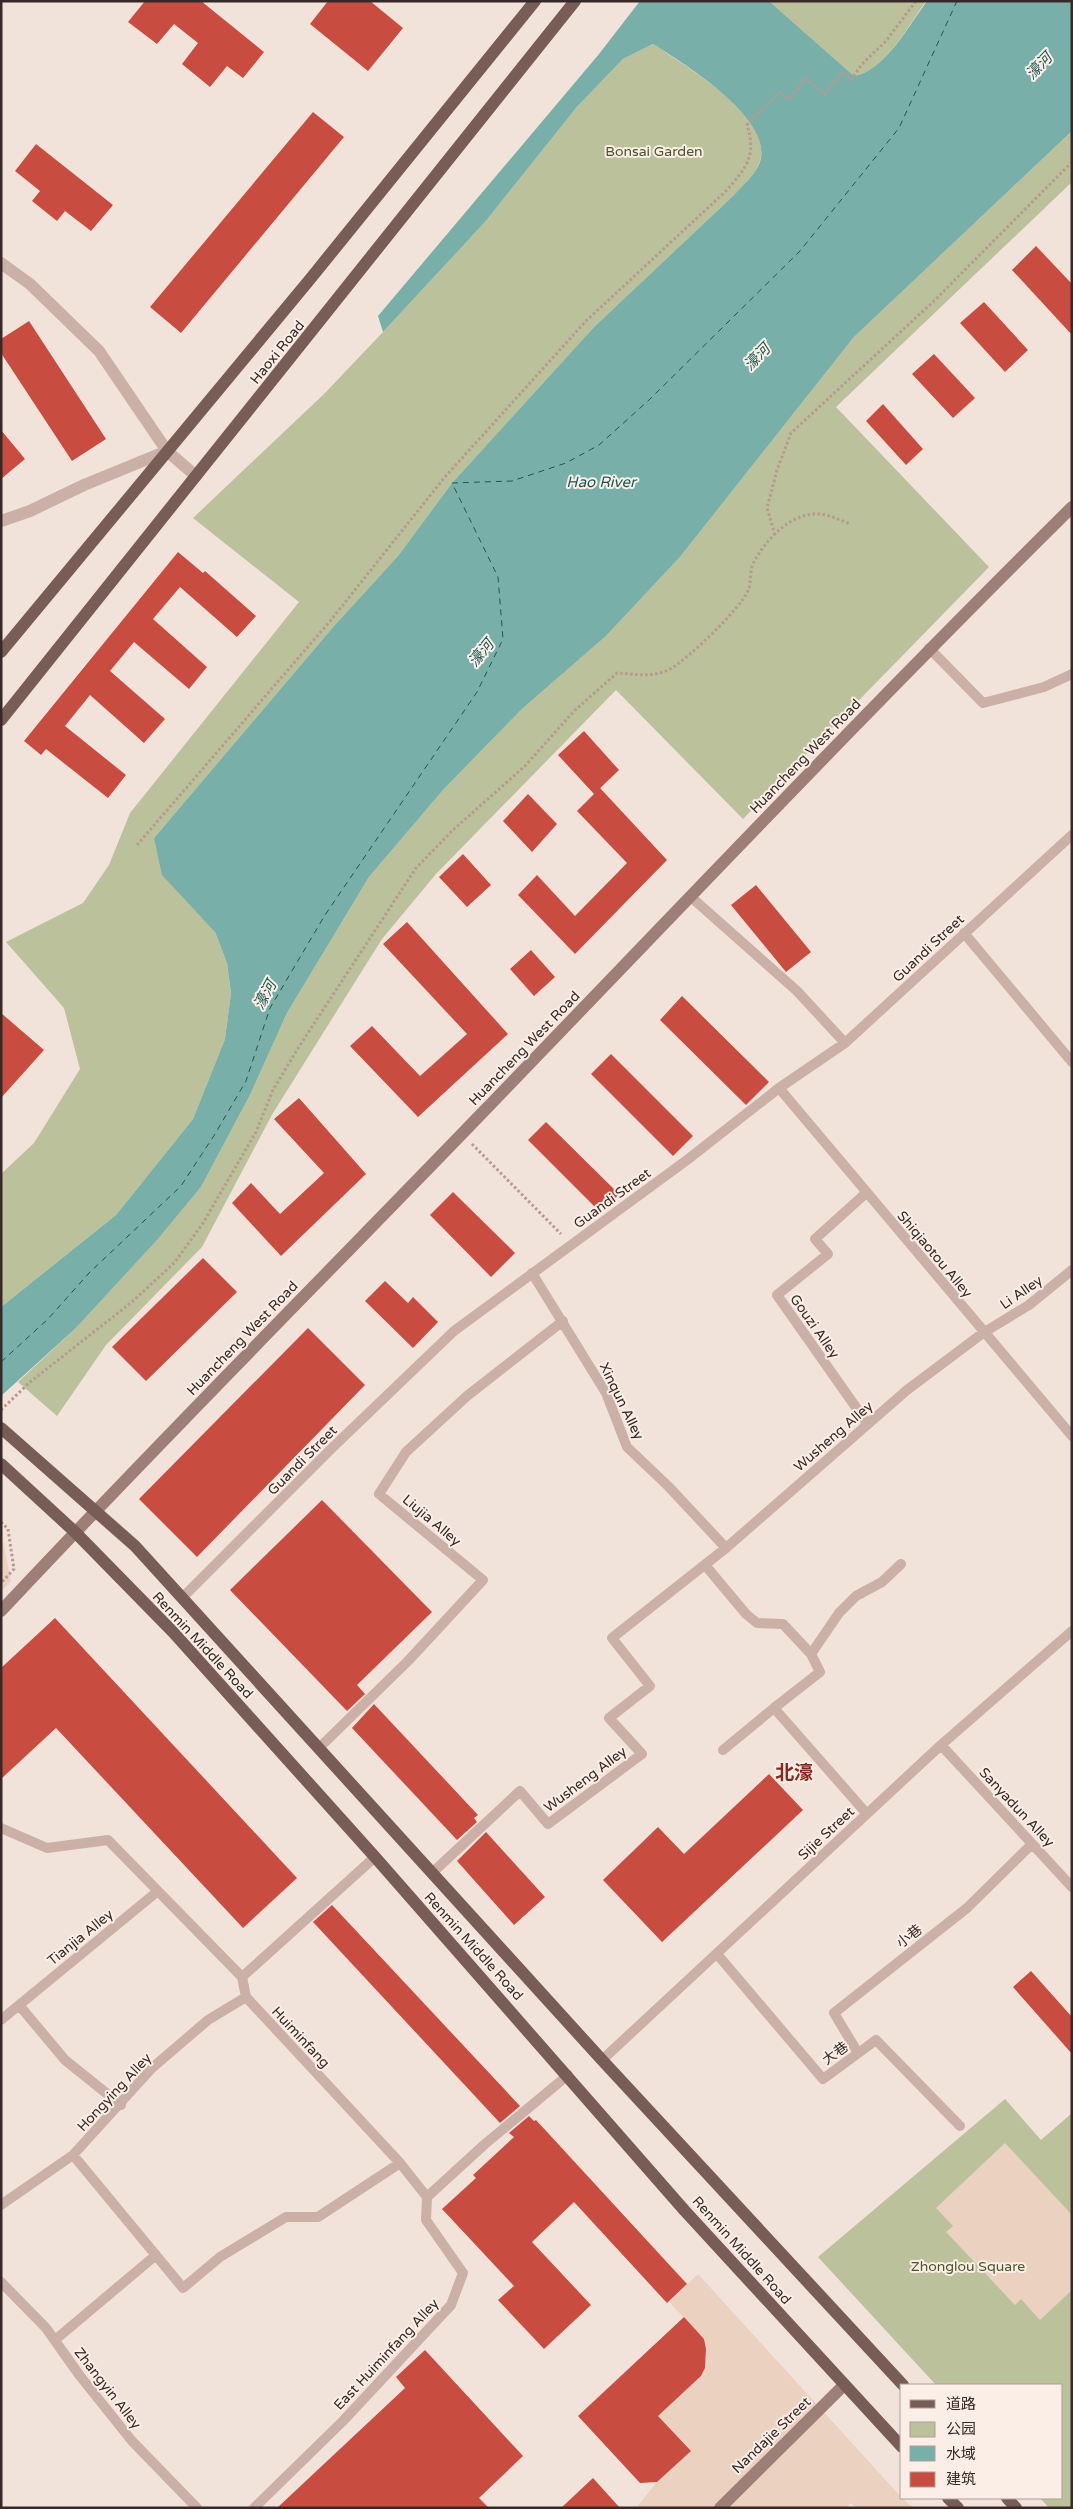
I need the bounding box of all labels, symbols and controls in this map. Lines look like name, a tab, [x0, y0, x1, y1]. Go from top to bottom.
water label: 濠河	[1022, 47, 1058, 83]
park label: Bonsai Garden	[605, 143, 703, 160]
street label: Haoxi Road	[247, 317, 308, 387]
water label: 濠河	[740, 338, 776, 374]
water label: Hao River	[566, 473, 638, 491]
water label: 濠河	[465, 633, 499, 670]
street label: Huancheng West Road	[746, 696, 864, 817]
street label: Guandi Street	[889, 911, 968, 986]
water label: 濠河	[250, 975, 281, 1012]
street label: Huancheng West Road	[465, 988, 583, 1109]
street label: Guandi Street	[570, 1164, 655, 1232]
street label: Shiqiaotou Alley	[893, 1208, 976, 1301]
street label: Li Alley	[997, 1271, 1046, 1313]
street label: Huancheng West Road	[183, 1278, 301, 1399]
street label: Gouzi Alley	[786, 1291, 843, 1362]
street label: Xinqun Alley	[596, 1360, 648, 1443]
street label: Wusheng Alley	[790, 1397, 877, 1475]
street label: Guandi Street	[264, 1422, 341, 1499]
street label: Liujia Alley	[399, 1491, 465, 1550]
street label: Renmin Middle Road	[149, 1588, 256, 1702]
street label: Wusheng Alley	[541, 1743, 630, 1816]
district label: 北濠	[775, 1762, 813, 1784]
street label: Sanyadun Alley	[975, 1764, 1058, 1851]
street label: Sijie Street	[795, 1803, 858, 1864]
street label: Renmin Middle Road	[421, 1889, 527, 2004]
street label: Tianjia Alley	[44, 1905, 117, 1969]
street label: 小巷	[893, 1921, 926, 1952]
street label: Huiminfang	[268, 2003, 333, 2071]
street label: 大巷	[819, 2038, 852, 2069]
street label: Hongying Alley	[74, 2049, 155, 2135]
street label: Renmin Middle Road	[689, 2193, 795, 2308]
park label: Zhonglou Square	[911, 2258, 1025, 2275]
street label: East Huiminfang Alley	[330, 2295, 443, 2414]
street label: Zhangyin Alley	[71, 2344, 145, 2433]
legend	[900, 2384, 1063, 2499]
street label: Nandajie Street	[728, 2393, 815, 2477]
text: 道路	[946, 2395, 976, 2413]
text: 公园	[946, 2420, 976, 2438]
text: 水域	[946, 2445, 976, 2463]
text: 建筑	[946, 2470, 976, 2488]

